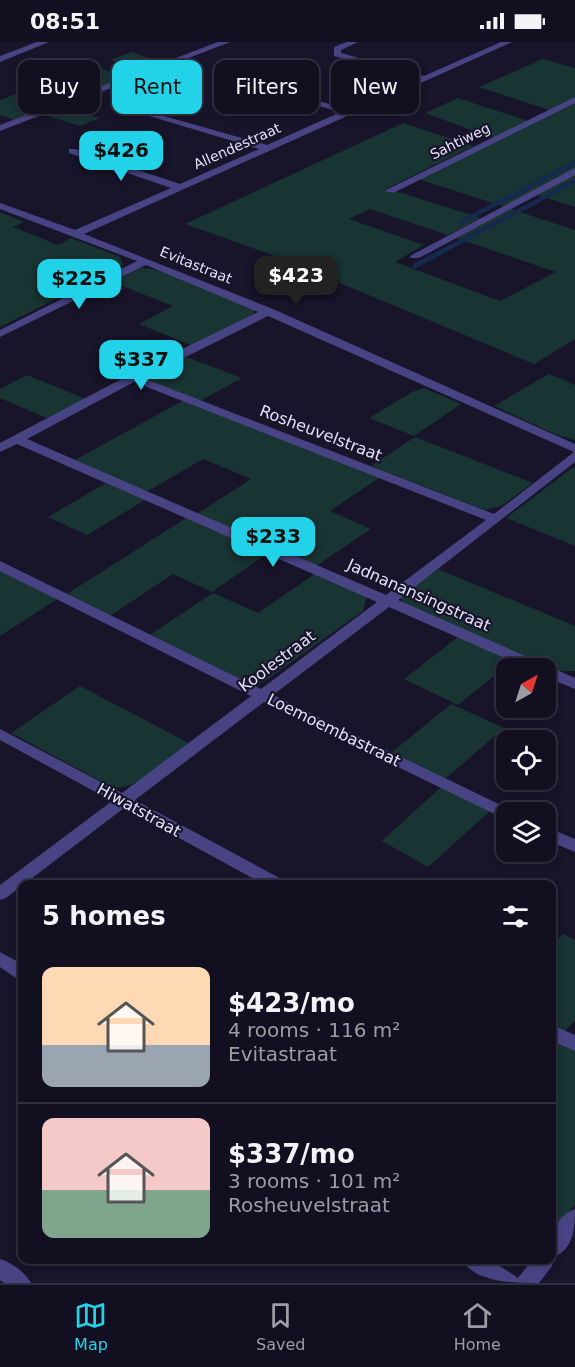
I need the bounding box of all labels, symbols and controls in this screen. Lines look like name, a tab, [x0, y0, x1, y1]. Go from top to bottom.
text: 08:51	[30, 9, 100, 34]
chip: Buy	[18, 60, 100, 114]
chip: Rent	[112, 60, 202, 114]
chip: Filters	[214, 60, 319, 114]
chip: New	[331, 60, 419, 114]
street label: Allendestraat	[191, 119, 283, 172]
street label: Sahtiweg	[427, 120, 493, 162]
pin: $426	[85, 131, 157, 182]
text: $426	[93, 138, 149, 162]
street label: Evitastraat	[158, 243, 235, 287]
pin: $423	[260, 256, 332, 307]
pin: $225	[43, 259, 115, 310]
text: $423	[268, 263, 324, 287]
text: $225	[51, 266, 107, 290]
pin: $337	[105, 340, 177, 391]
text: $337	[113, 347, 169, 371]
street label: Rosheuvelstraat	[257, 401, 385, 465]
pin: $233	[237, 517, 309, 568]
text: $233	[245, 524, 301, 548]
street label: Jadnanansingstraat	[343, 554, 494, 635]
street label: Koolestraat	[235, 626, 319, 696]
north arrow	[496, 658, 556, 718]
map controls	[496, 658, 556, 862]
street label: Loemoembastraat	[264, 689, 404, 771]
button: locate	[496, 730, 556, 790]
street label: Hiwatstraat	[94, 779, 184, 841]
button: layers	[496, 802, 556, 862]
icon: filters	[499, 900, 532, 933]
text: 5 homes	[42, 901, 166, 931]
text: $423/mo	[228, 988, 355, 1018]
icon: home	[90, 991, 162, 1063]
text: 4 rooms · 116 m²	[228, 1018, 400, 1042]
text: Evitastraat	[228, 1042, 337, 1066]
text: $337/mo	[228, 1139, 355, 1169]
icon: home	[90, 1142, 162, 1214]
text: 3 rooms · 101 m²	[228, 1169, 400, 1193]
text: Rosheuvelstraat	[228, 1193, 390, 1217]
tab: Map	[74, 1299, 108, 1354]
tab: Saved	[256, 1299, 305, 1354]
tab: Home	[454, 1299, 501, 1354]

